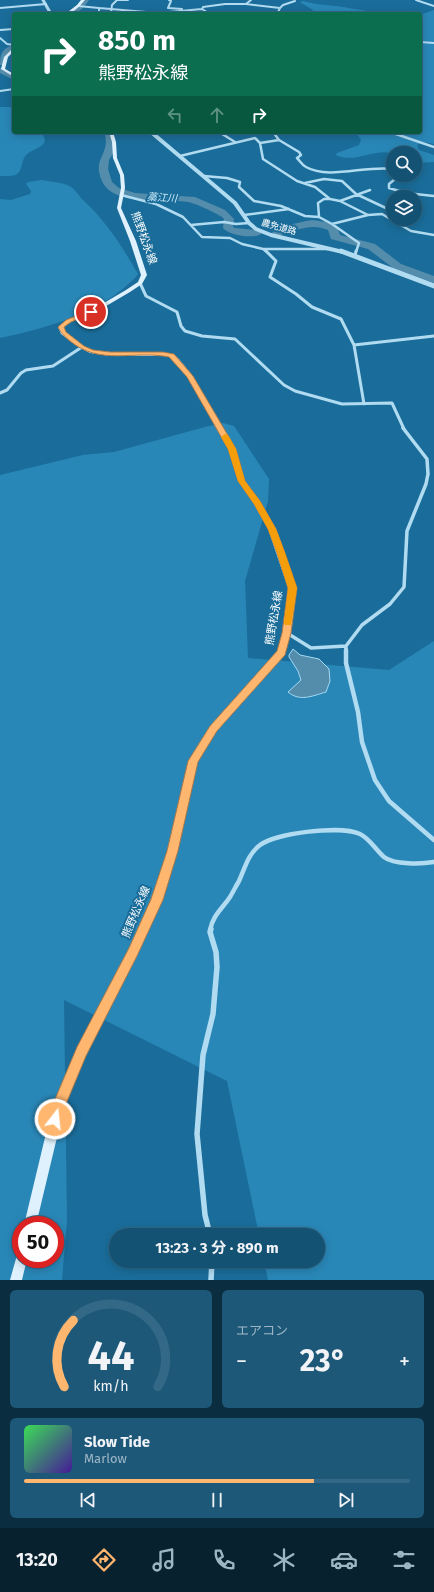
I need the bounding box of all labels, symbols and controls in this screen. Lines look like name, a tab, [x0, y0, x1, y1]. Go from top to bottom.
text: 850 m	[98, 24, 176, 57]
icon: right	[32, 28, 84, 80]
text: 熊野松永線	[98, 62, 188, 84]
icon: left	[164, 104, 186, 126]
icon: ahead	[206, 104, 228, 126]
icon: right	[248, 104, 270, 126]
map controls	[386, 146, 422, 226]
button: search	[386, 146, 422, 182]
button: layers	[386, 190, 422, 226]
water label: 藁江川	[147, 191, 178, 205]
street label: 熊野松永線	[128, 210, 160, 266]
street label: 農免道路	[260, 217, 298, 237]
pin	[74, 295, 108, 329]
icon: arrive	[80, 301, 102, 323]
street label: 熊野松永線	[263, 590, 285, 646]
street label: 熊野松永線	[119, 884, 153, 940]
position arrow	[34, 1098, 76, 1140]
speed limit sign: 50	[12, 1216, 64, 1268]
text: 13:23 · 3 分 · 890 m	[155, 1239, 279, 1257]
text: エアコン	[236, 1323, 288, 1338]
text: 44	[87, 1331, 135, 1381]
text: 23°	[300, 1343, 346, 1379]
text: −	[236, 1348, 247, 1375]
text: +	[399, 1348, 410, 1375]
text: km/h	[93, 1378, 129, 1395]
text: Slow Tide	[84, 1433, 150, 1451]
text: Marlow	[84, 1451, 127, 1466]
icon: previous	[77, 1489, 99, 1511]
icon: pause	[206, 1489, 228, 1511]
icon: next	[335, 1489, 357, 1511]
icon: directions	[90, 1546, 118, 1574]
icon: music	[150, 1546, 178, 1574]
icon: phone	[210, 1546, 238, 1574]
icon: climate	[270, 1546, 298, 1574]
icon: car	[330, 1546, 358, 1574]
icon: filters	[390, 1546, 418, 1574]
text: 13:20	[16, 1549, 58, 1571]

